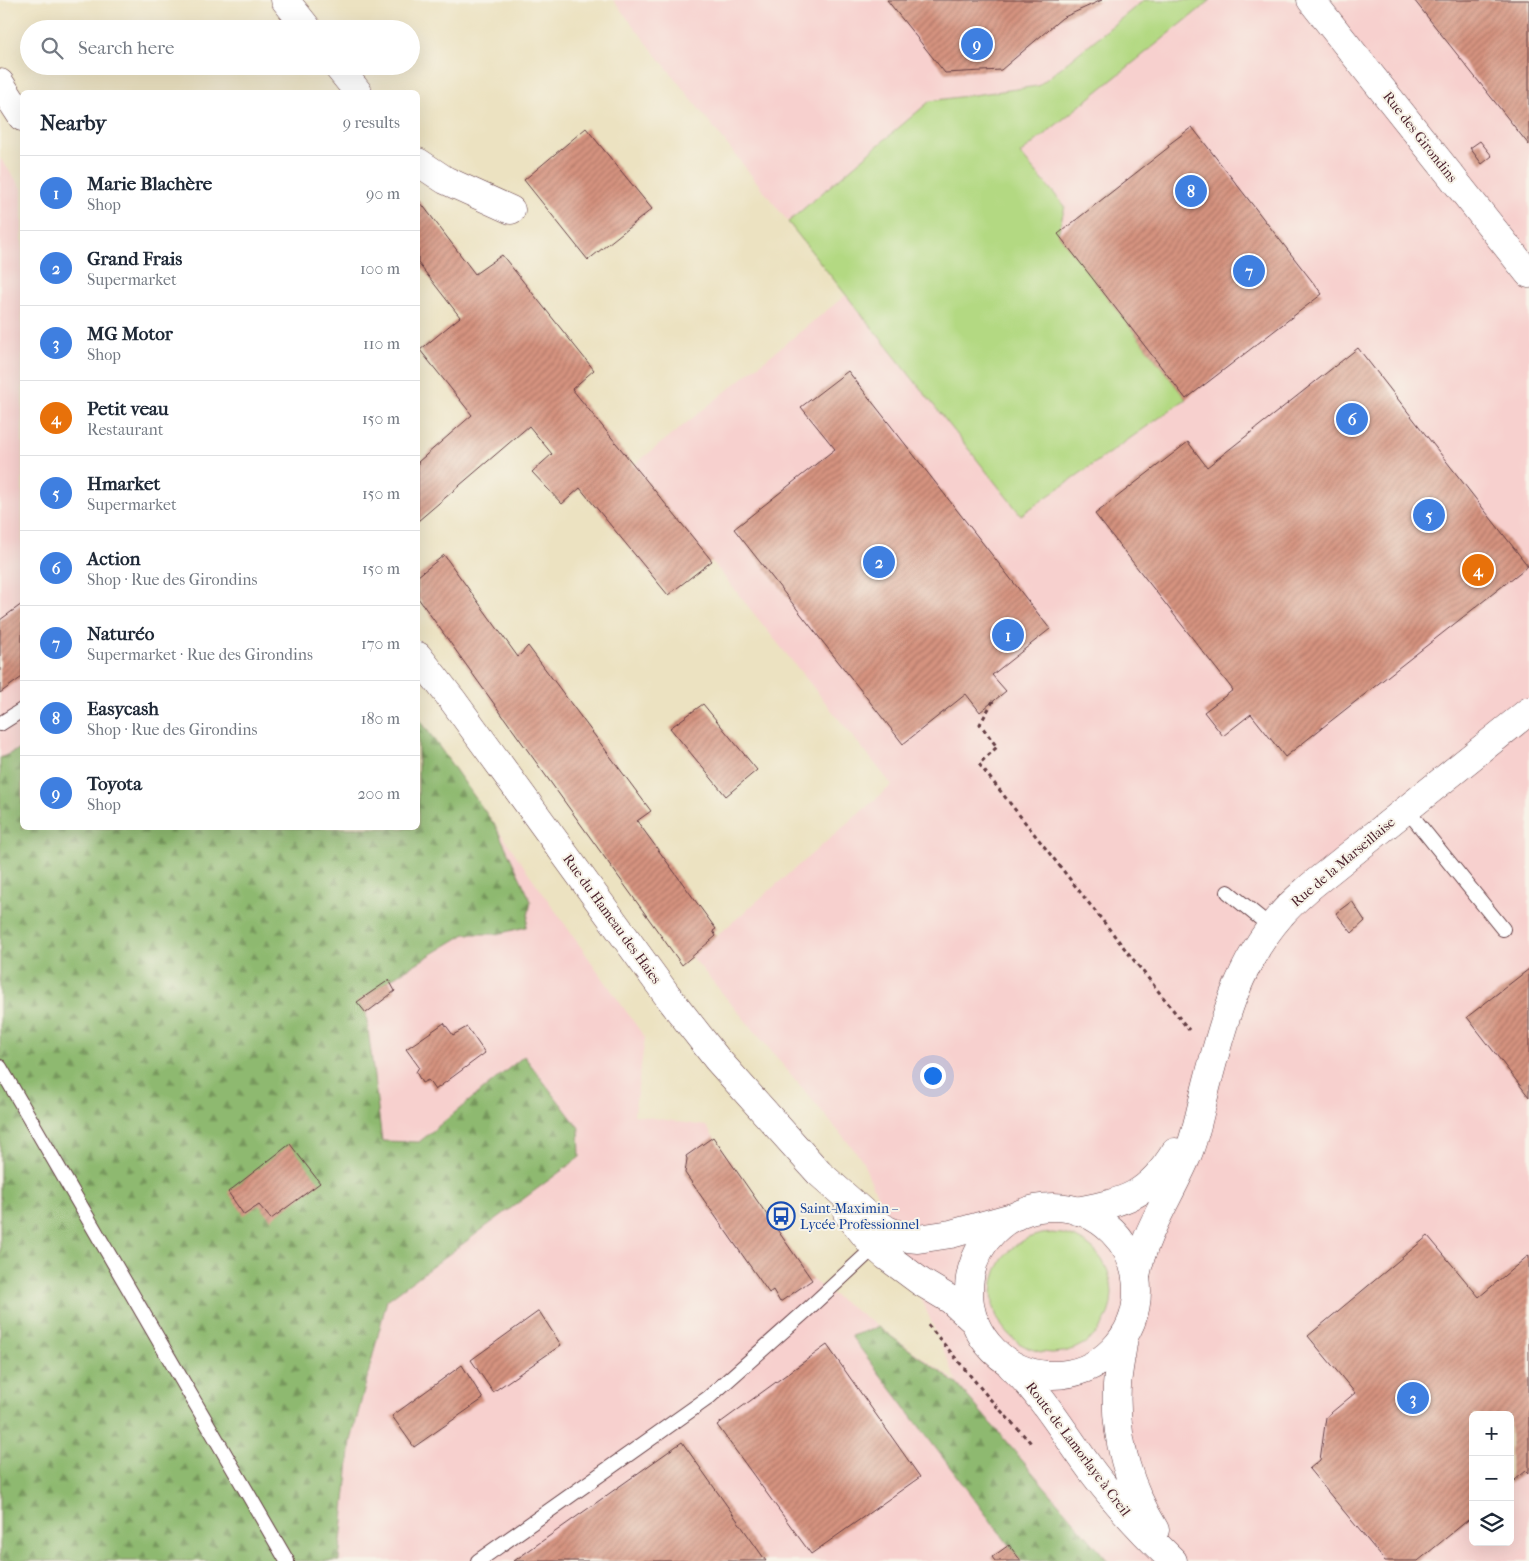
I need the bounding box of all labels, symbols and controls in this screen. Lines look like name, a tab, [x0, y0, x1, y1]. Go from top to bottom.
search box	[20, 20, 420, 75]
pin: 9	[961, 25, 993, 63]
icon: search	[38, 34, 66, 62]
text: Search here	[78, 37, 174, 59]
street label: Rue des Girondins	[1379, 88, 1461, 186]
text: Nearby	[40, 111, 106, 135]
text: 9 results	[343, 113, 400, 132]
pin: 8	[1175, 172, 1207, 210]
text: Marie Blachère	[87, 173, 212, 195]
text: 1	[53, 184, 59, 203]
text: 90 m	[366, 184, 400, 203]
text: Shop	[87, 195, 121, 214]
text: Grand Frais	[87, 248, 182, 270]
pin: 7	[1233, 252, 1265, 290]
text: 2	[52, 259, 60, 278]
text: 100 m	[360, 259, 400, 278]
text: Supermarket	[87, 270, 177, 289]
text: MG Motor	[87, 323, 173, 345]
text: 3	[53, 334, 59, 353]
text: 110 m	[363, 334, 400, 353]
text: Shop	[87, 345, 121, 364]
text: Petit veau	[87, 398, 169, 420]
pin: 6	[1336, 400, 1368, 438]
text: 4	[51, 409, 61, 428]
text: 150 m	[362, 409, 400, 428]
text: Restaurant	[87, 420, 163, 439]
text: Hmarket	[87, 473, 160, 495]
text: 5	[53, 484, 59, 503]
text: 150 m	[362, 484, 400, 503]
text: Supermarket	[87, 495, 177, 514]
pin: 5	[1413, 496, 1445, 534]
pin: 2	[863, 543, 895, 581]
text: Action	[87, 548, 140, 570]
pin: 4	[1462, 551, 1494, 589]
text: 6	[52, 559, 60, 578]
text: 150 m	[362, 559, 400, 578]
text: Shop · Rue des Girondins	[87, 570, 257, 589]
pin: 1	[992, 616, 1024, 654]
text: Naturéo	[87, 623, 154, 645]
text: 7	[52, 634, 60, 653]
text: 170 m	[361, 634, 400, 653]
text: Supermarket · Rue des Girondins	[87, 645, 313, 664]
text: Easycash	[87, 698, 159, 720]
text: 8	[52, 709, 60, 728]
text: 180 m	[361, 709, 400, 728]
text: Shop · Rue des Girondins	[87, 720, 257, 739]
text: Toyota	[87, 773, 142, 795]
text: 9	[52, 784, 60, 803]
text: 200 m	[357, 784, 400, 803]
text: Shop	[87, 795, 121, 814]
street label: Rue de la Marseillaise	[1288, 813, 1399, 910]
street label: Rue du Hameau des Haies	[559, 851, 665, 987]
your location	[920, 1063, 946, 1089]
place label: Saint-Maximin – Lycée Professionnel	[800, 1200, 919, 1233]
bus stop icon: Saint-Maximin – Lycée Professionnel	[766, 1201, 796, 1231]
street label: Route de Lamorlaye à Creil	[1022, 1379, 1134, 1520]
pin: 3	[1397, 1379, 1429, 1417]
map controls	[1469, 1411, 1514, 1546]
button: +	[1469, 1411, 1514, 1456]
button: −	[1469, 1456, 1514, 1501]
button: layers	[1469, 1501, 1514, 1546]

